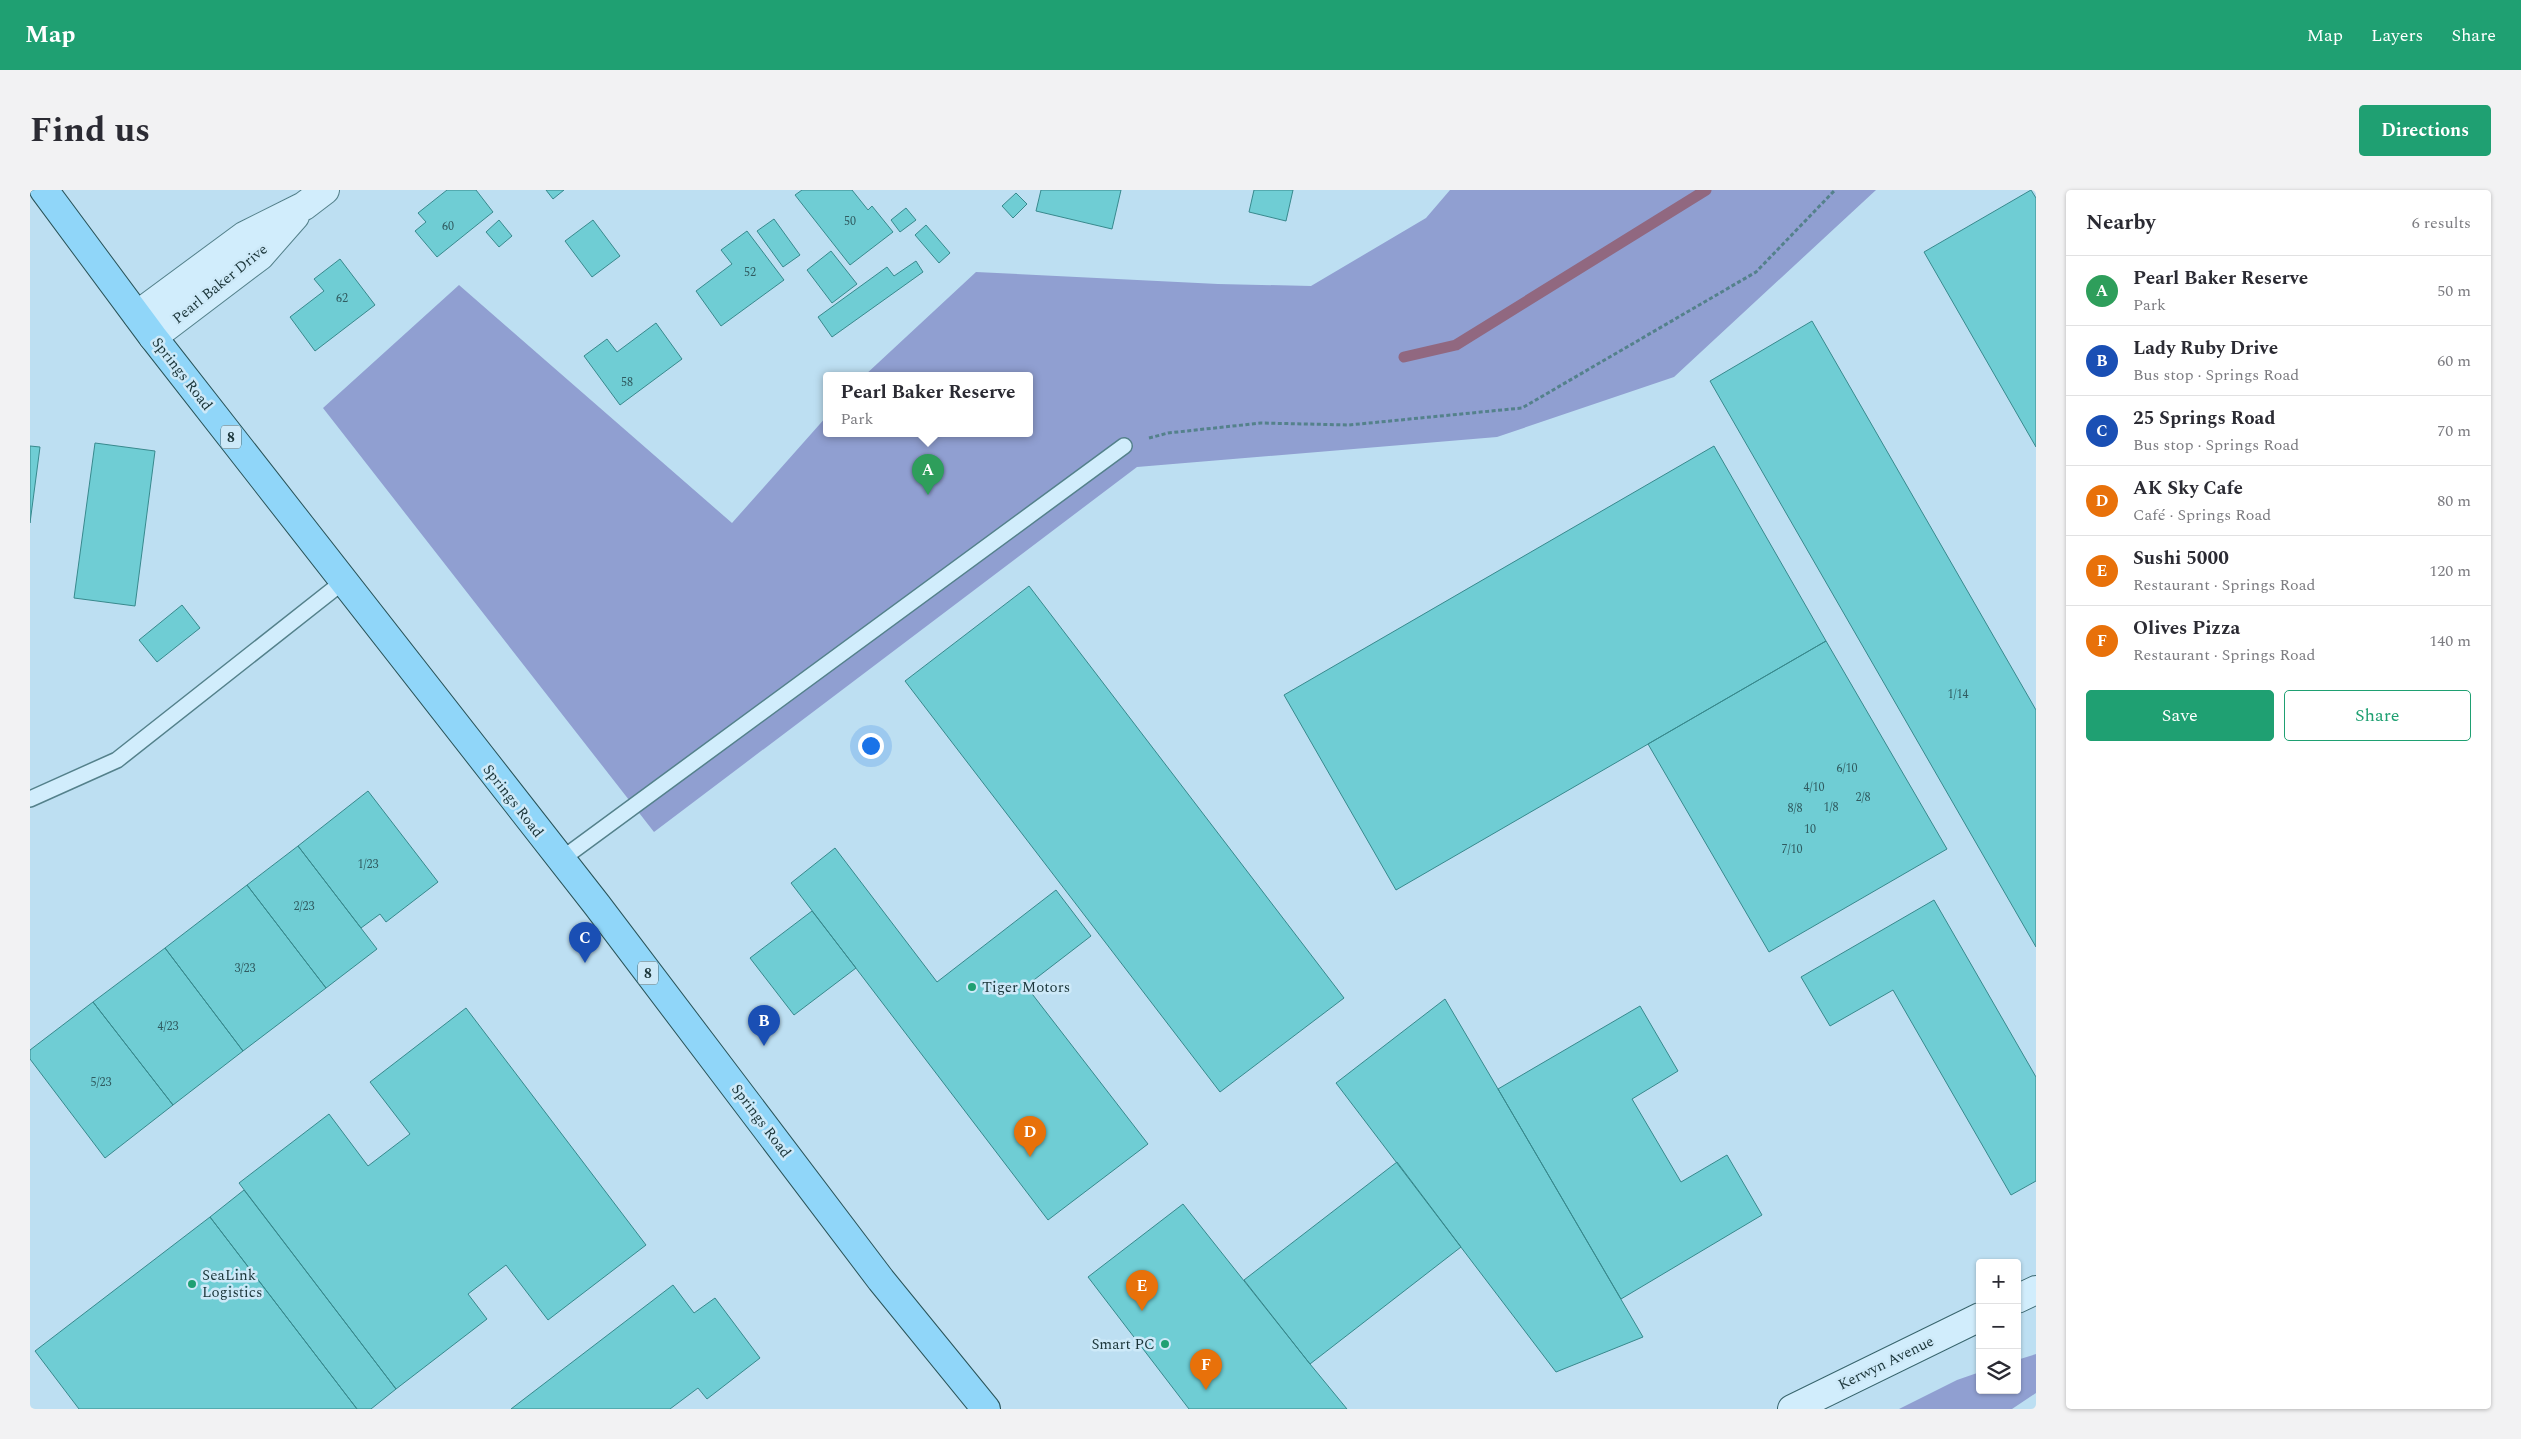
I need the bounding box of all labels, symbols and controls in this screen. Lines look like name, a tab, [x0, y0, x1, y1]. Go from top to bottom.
text: Map	[25, 17, 75, 53]
text: Map	[2307, 22, 2343, 49]
text: Layers	[2371, 22, 2423, 49]
text: Share	[2451, 22, 2496, 49]
text: Find us	[30, 104, 150, 157]
button: Directions	[2359, 105, 2491, 156]
text: Nearby	[2086, 207, 2156, 239]
text: 6 results	[2412, 211, 2471, 235]
house number: 50	[844, 212, 856, 231]
house number: 60	[442, 217, 454, 236]
street label: Pearl Baker Drive	[167, 238, 273, 330]
house number: 52	[744, 263, 756, 282]
text: Pearl Baker Reserve	[2133, 264, 2308, 293]
text: A	[2096, 279, 2108, 303]
text: 50 m	[2437, 279, 2471, 303]
house number: 62	[336, 289, 348, 308]
text: Park	[2133, 293, 2166, 317]
street label: Springs Road	[146, 332, 218, 416]
text: Lady Ruby Drive	[2133, 334, 2278, 363]
text: B	[2096, 349, 2108, 373]
text: 60 m	[2437, 349, 2471, 373]
text: Bus stop · Springs Road	[2133, 363, 2299, 387]
popup	[823, 372, 1033, 437]
house number: 58	[621, 373, 633, 392]
text: Pearl Baker Reserve	[840, 378, 1016, 407]
text: 25 Springs Road	[2133, 404, 2275, 433]
text: Park	[840, 407, 873, 431]
text: C	[2096, 419, 2108, 443]
text: 70 m	[2437, 419, 2471, 443]
road number: 8	[221, 426, 241, 448]
text: Bus stop · Springs Road	[2133, 433, 2299, 457]
pin: A	[912, 454, 944, 495]
text: AK Sky Cafe	[2133, 474, 2243, 503]
text: D	[2096, 489, 2108, 513]
text: 80 m	[2437, 489, 2471, 513]
text: Café · Springs Road	[2133, 503, 2271, 527]
text: Sushi 5000	[2133, 544, 2229, 573]
text: E	[2097, 559, 2107, 583]
text: 120 m	[2429, 559, 2471, 583]
text: Restaurant · Springs Road	[2133, 573, 2316, 597]
text: Olives Pizza	[2133, 614, 2240, 643]
text: F	[2097, 629, 2107, 653]
text: 140 m	[2429, 629, 2471, 653]
text: Restaurant · Springs Road	[2133, 643, 2316, 667]
house number: 1/14	[1947, 685, 1969, 704]
button: Save	[2086, 690, 2274, 741]
button: Share	[2284, 690, 2471, 741]
your location	[858, 733, 884, 759]
street label: Springs Road	[477, 759, 549, 843]
house number: 6/10	[1836, 759, 1858, 778]
house number: 4/10	[1803, 778, 1825, 797]
house number: 2/8	[1855, 788, 1871, 807]
house number: 1/8	[1823, 798, 1839, 817]
house number: 8/8	[1787, 799, 1803, 818]
house number: 10	[1804, 820, 1816, 839]
house number: 7/10	[1781, 840, 1803, 859]
house number: 1/23	[357, 855, 379, 874]
house number: 2/23	[293, 897, 315, 916]
pin: C	[569, 922, 601, 963]
house number: 3/23	[234, 959, 256, 978]
road number: 8	[638, 961, 658, 984]
place label: Tiger Motors	[982, 976, 1070, 999]
marker: Tiger Motors	[966, 981, 978, 993]
pin: B	[748, 1005, 780, 1046]
house number: 4/23	[157, 1017, 179, 1036]
house number: 5/23	[90, 1073, 112, 1092]
street label: Springs Road	[725, 1079, 797, 1163]
pin: D	[1014, 1116, 1046, 1157]
map controls	[1976, 1259, 2021, 1394]
button: +	[1976, 1259, 2021, 1304]
place label: SeaLink Logistics	[202, 1264, 262, 1304]
pin: E	[1126, 1270, 1158, 1311]
marker: SeaLink Logistics	[186, 1278, 198, 1290]
button: −	[1976, 1304, 2021, 1349]
street label: Kerwyn Avenue	[1834, 1330, 1938, 1396]
place label: Smart PC	[1091, 1333, 1155, 1356]
marker: Smart PC	[1159, 1338, 1171, 1350]
pin: F	[1190, 1349, 1222, 1390]
button: layers	[1976, 1349, 2021, 1394]

